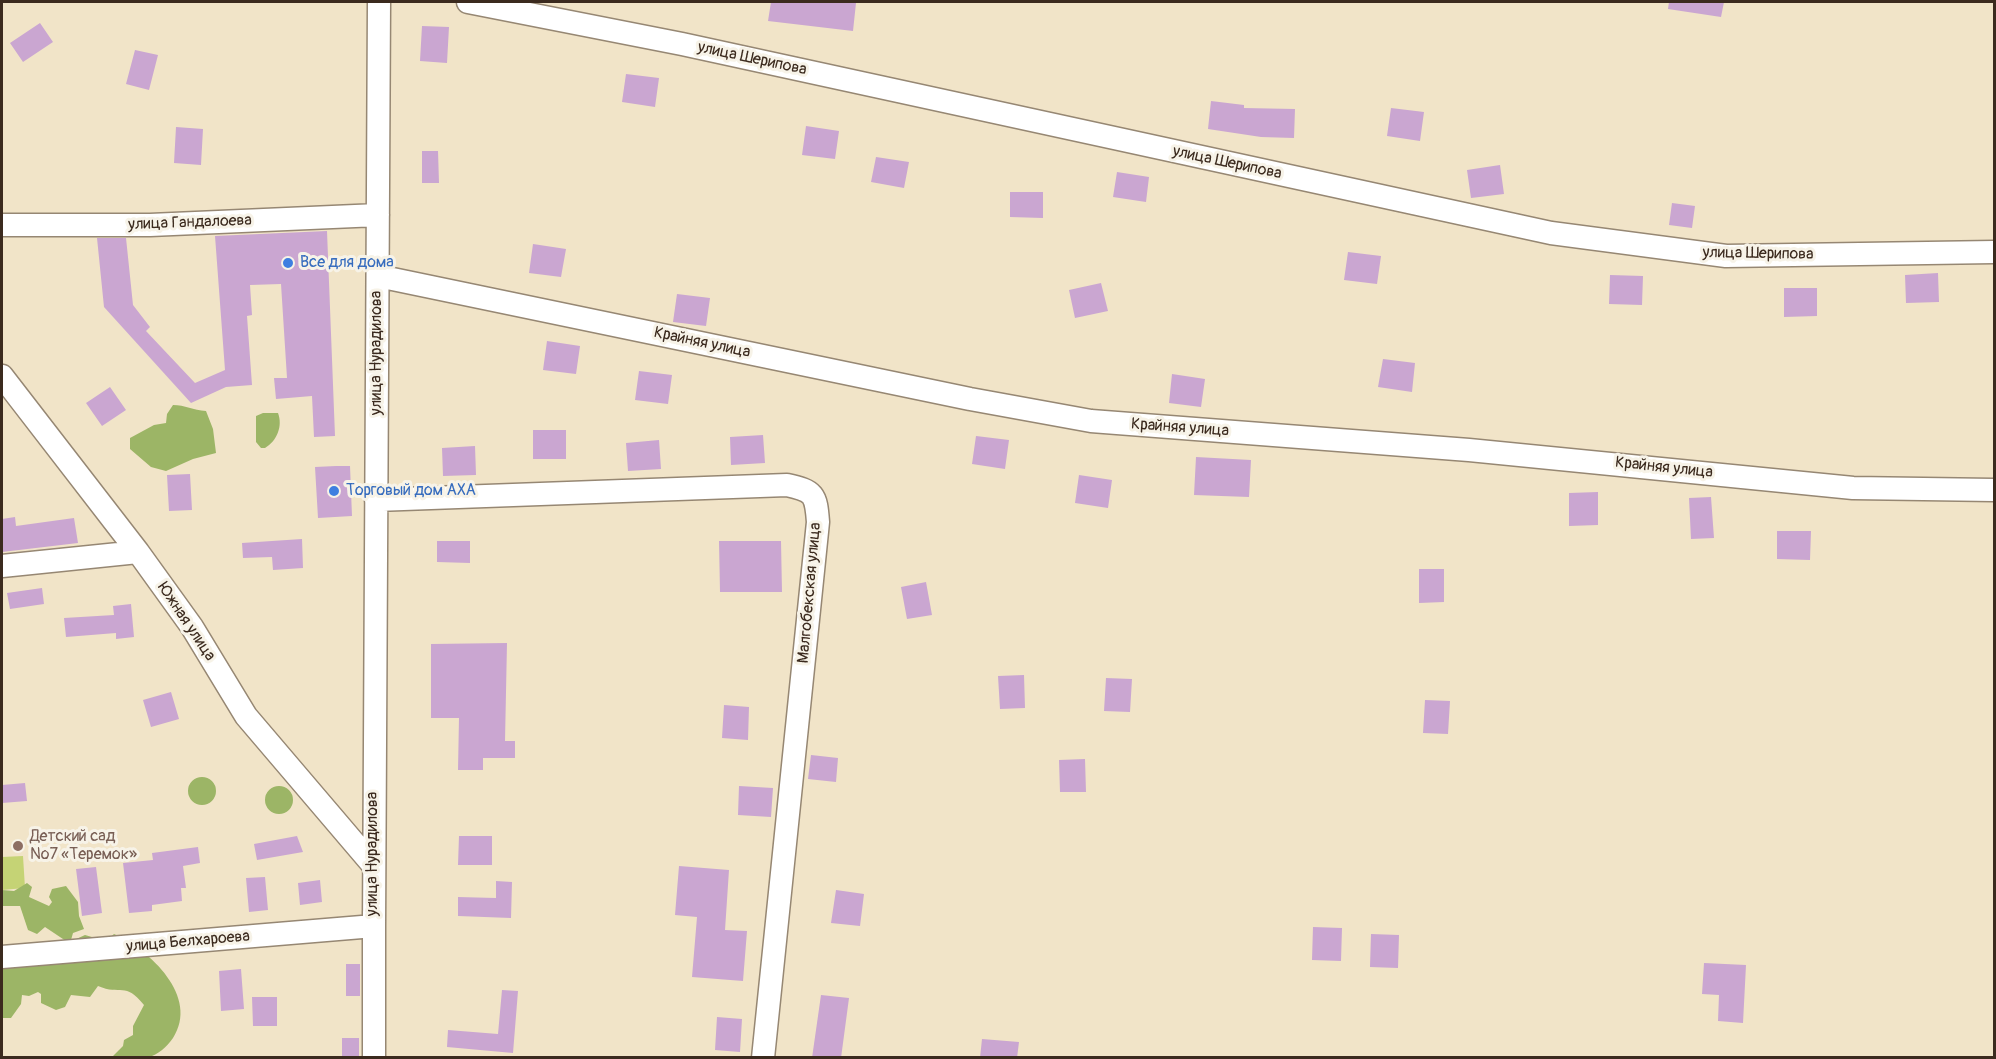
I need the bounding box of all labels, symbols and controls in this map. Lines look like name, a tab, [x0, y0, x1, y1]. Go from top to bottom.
street label: улица Шерипова	[696, 38, 808, 80]
street label: улица Шерипова	[1171, 142, 1283, 184]
street label: улица Гандалоева	[128, 211, 252, 235]
street label: улица Шерипова	[1702, 243, 1814, 265]
place label: Все для дома	[300, 253, 394, 273]
marker: Все для дома	[281, 256, 295, 270]
street label: улица Нурадилова	[367, 291, 387, 415]
street label: Крайняя улица	[652, 323, 752, 363]
street label: Крайняя улица	[1130, 415, 1230, 441]
street label: Крайняя улица	[1614, 453, 1714, 483]
place label: Торговый дом АХА	[346, 481, 476, 501]
marker: Торговый дом АХА	[327, 484, 341, 498]
street label: Малгобекская улица	[794, 522, 826, 664]
street label: Южная улица	[153, 579, 219, 665]
street label: улица Нурадилова	[363, 792, 383, 916]
place label: Детский сад №7 «Теремок»	[30, 827, 137, 865]
marker: Детский сад №7 «Теремок»	[11, 839, 25, 853]
street label: улица Белхароева	[125, 927, 251, 957]

